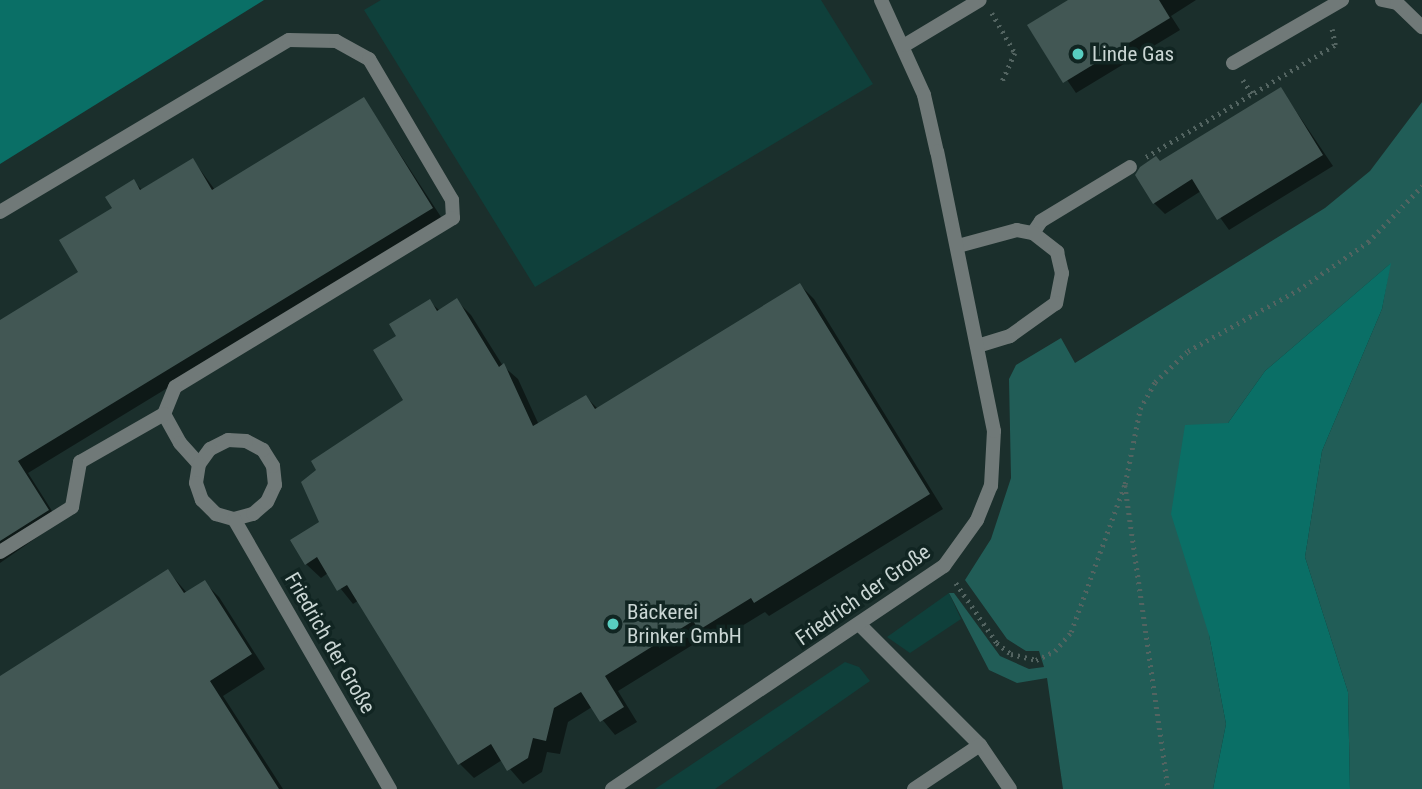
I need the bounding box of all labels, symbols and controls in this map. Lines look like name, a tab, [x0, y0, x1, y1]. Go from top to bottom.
place label: Linde Gas	[1092, 41, 1174, 67]
marker: Linde Gas	[1070, 46, 1086, 62]
street label: Friedrich der Große	[791, 539, 935, 651]
street label: Friedrich der Große	[279, 568, 381, 718]
place label: Bäckerei Brinker GmbH	[627, 599, 742, 649]
marker: Bäckerei Brinker GmbH	[605, 616, 621, 632]

